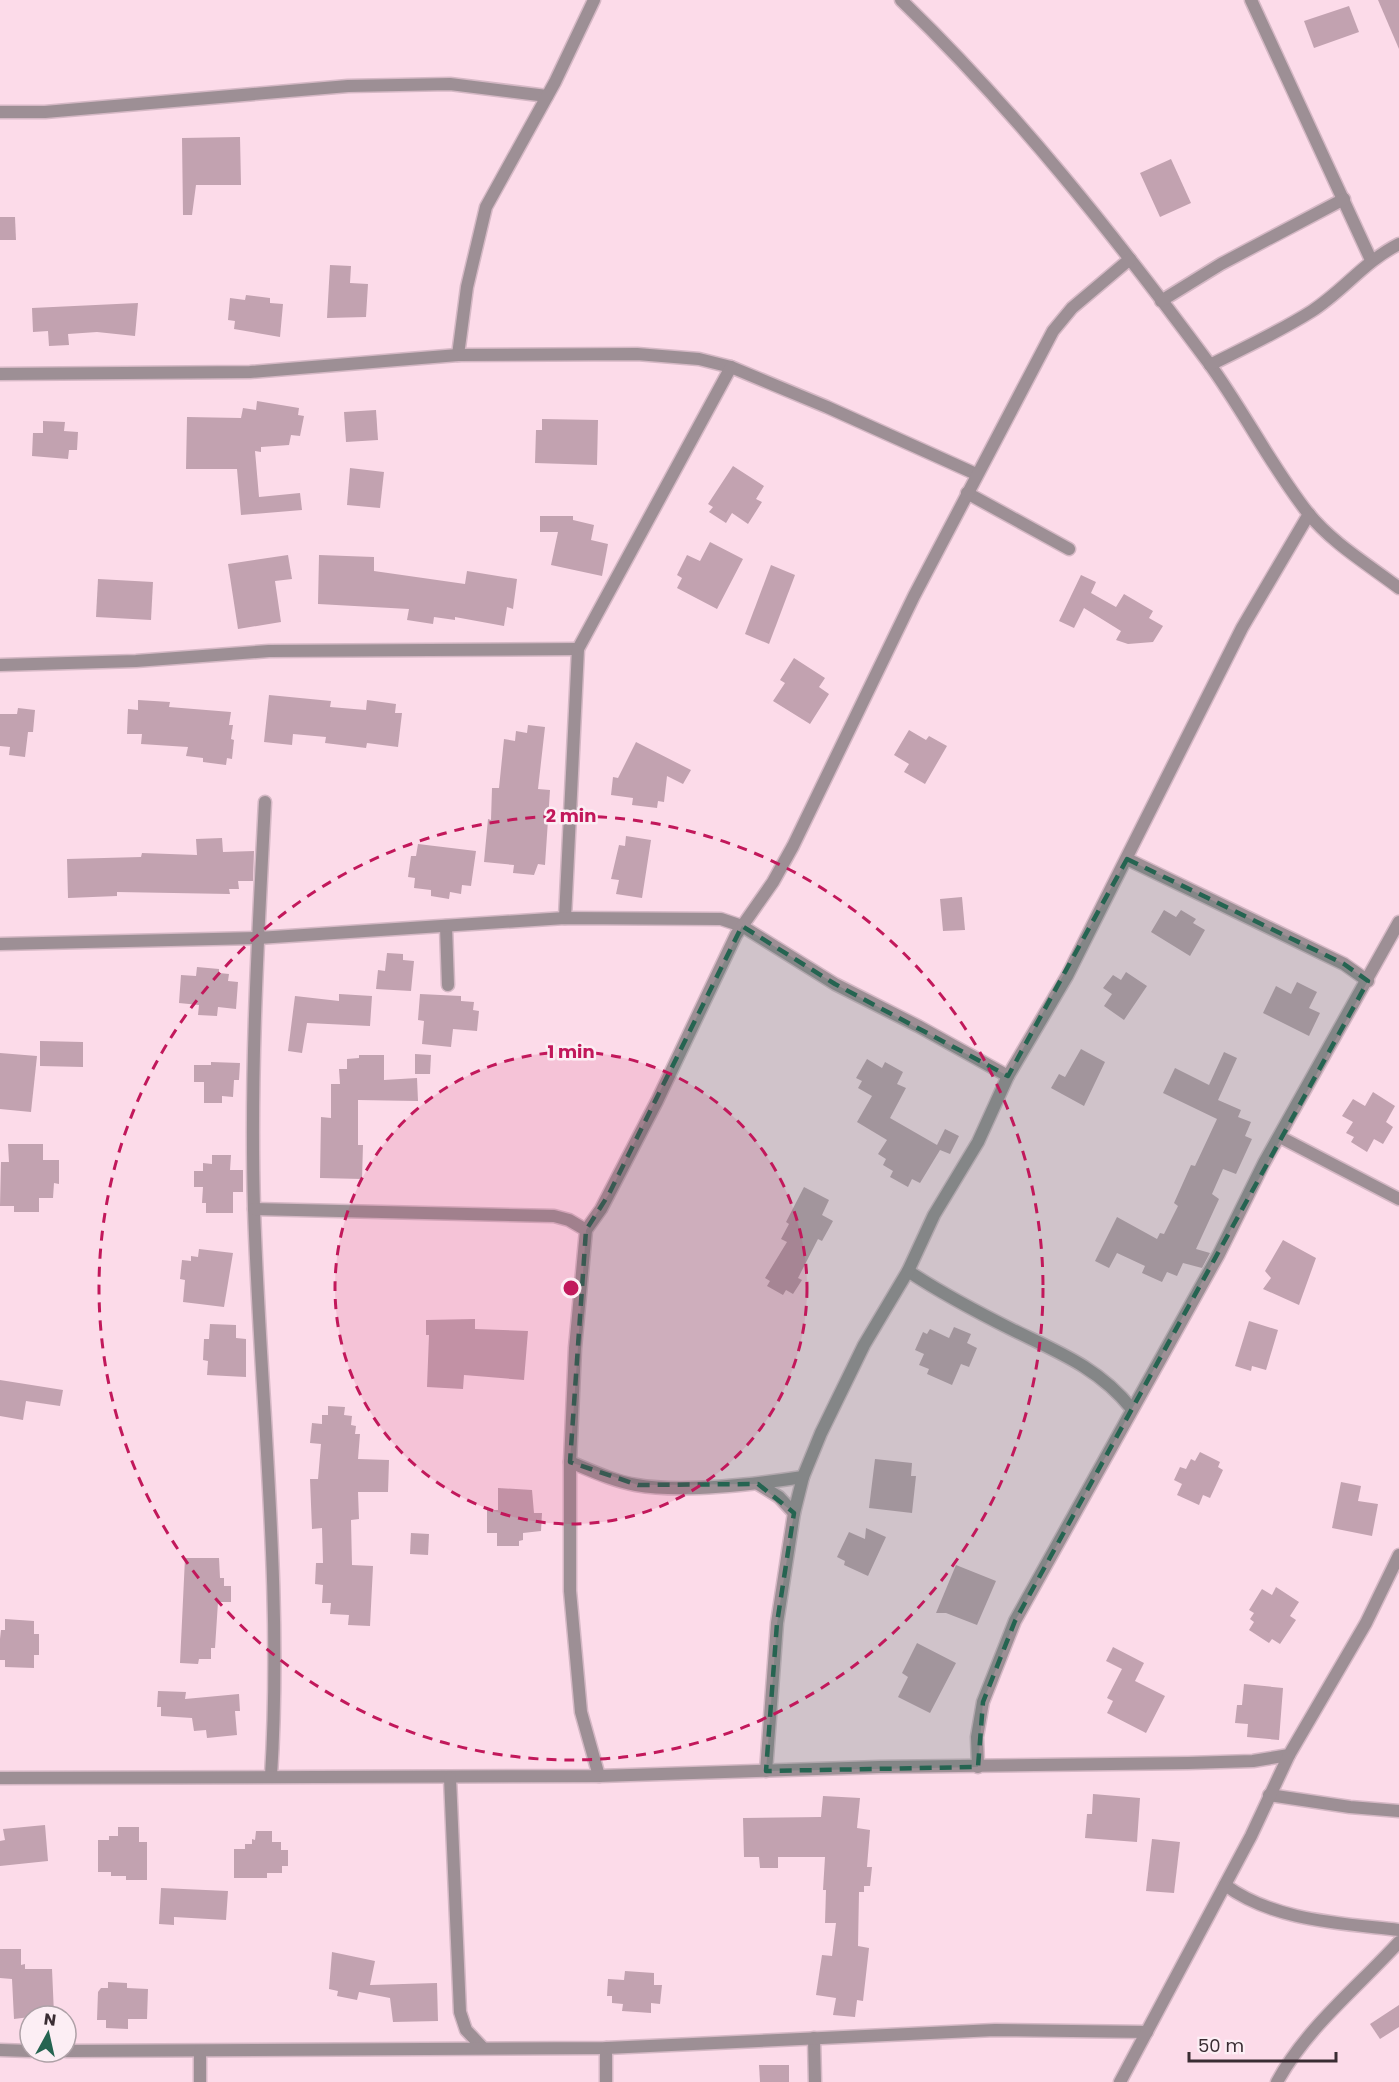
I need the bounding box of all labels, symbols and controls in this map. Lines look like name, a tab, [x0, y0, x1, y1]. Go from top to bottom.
text: 2 min	[546, 803, 596, 828]
text: 1 min	[547, 1039, 595, 1064]
centre of rings	[561, 1278, 581, 1298]
north arrow	[18, 2004, 78, 2064]
text: N	[42, 2007, 58, 2032]
scale bar	[1189, 2025, 1336, 2063]
text: 50 m	[1198, 2033, 1244, 2058]

